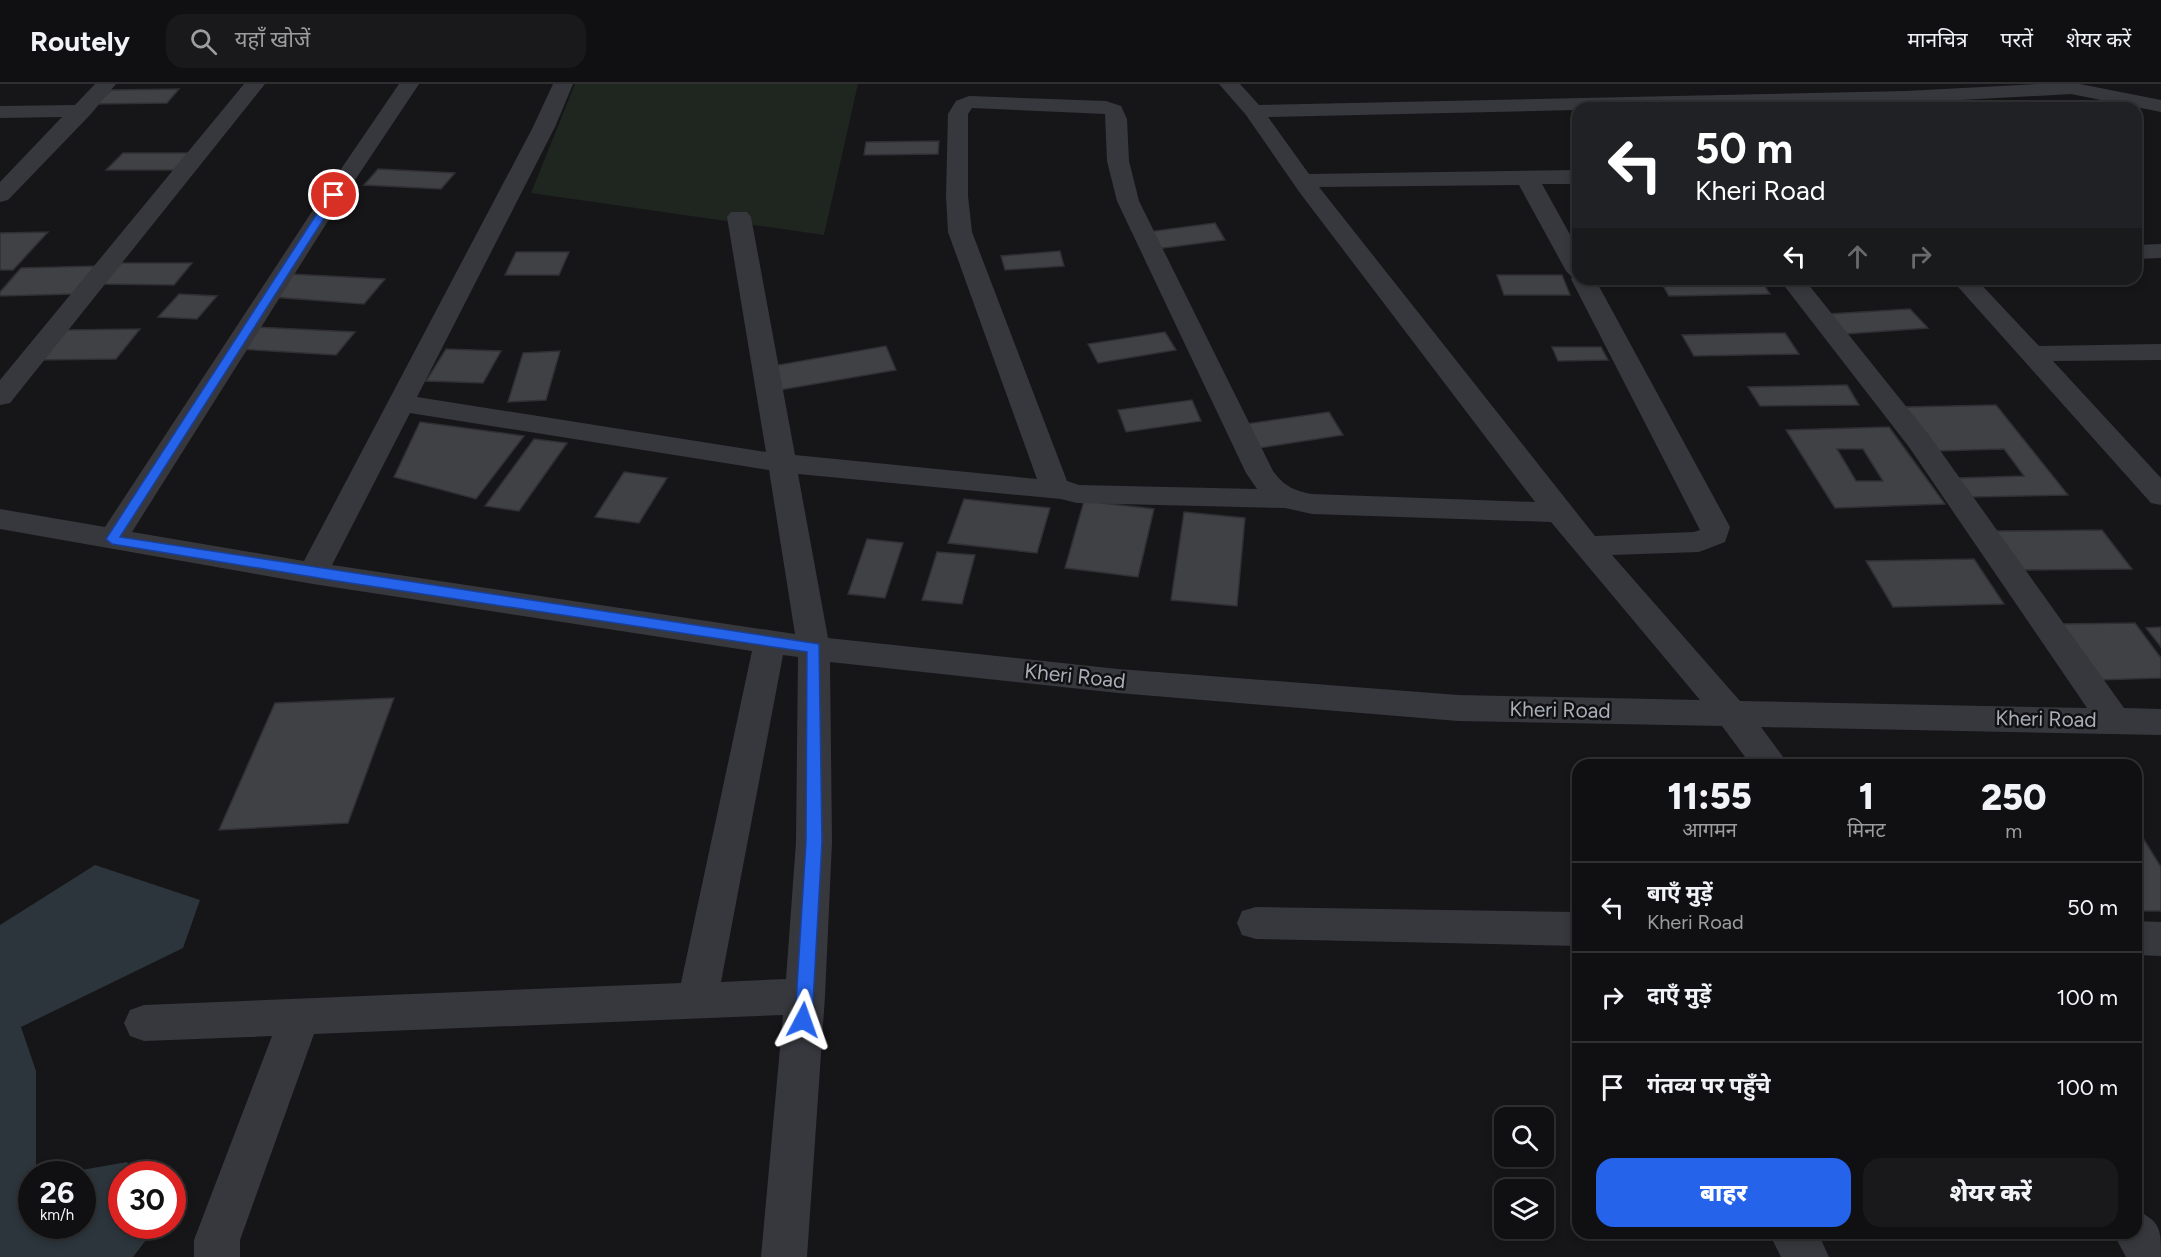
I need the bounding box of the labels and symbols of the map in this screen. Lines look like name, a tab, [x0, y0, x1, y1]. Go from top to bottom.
pin	[308, 169, 359, 220]
street label: Kheri Road	[1023, 658, 1127, 693]
street label: Kheri Road	[1509, 696, 1611, 723]
street label: Kheri Road	[1995, 705, 2097, 732]
position arrow	[771, 988, 835, 1052]
speed limit sign: 30	[108, 1161, 186, 1239]

